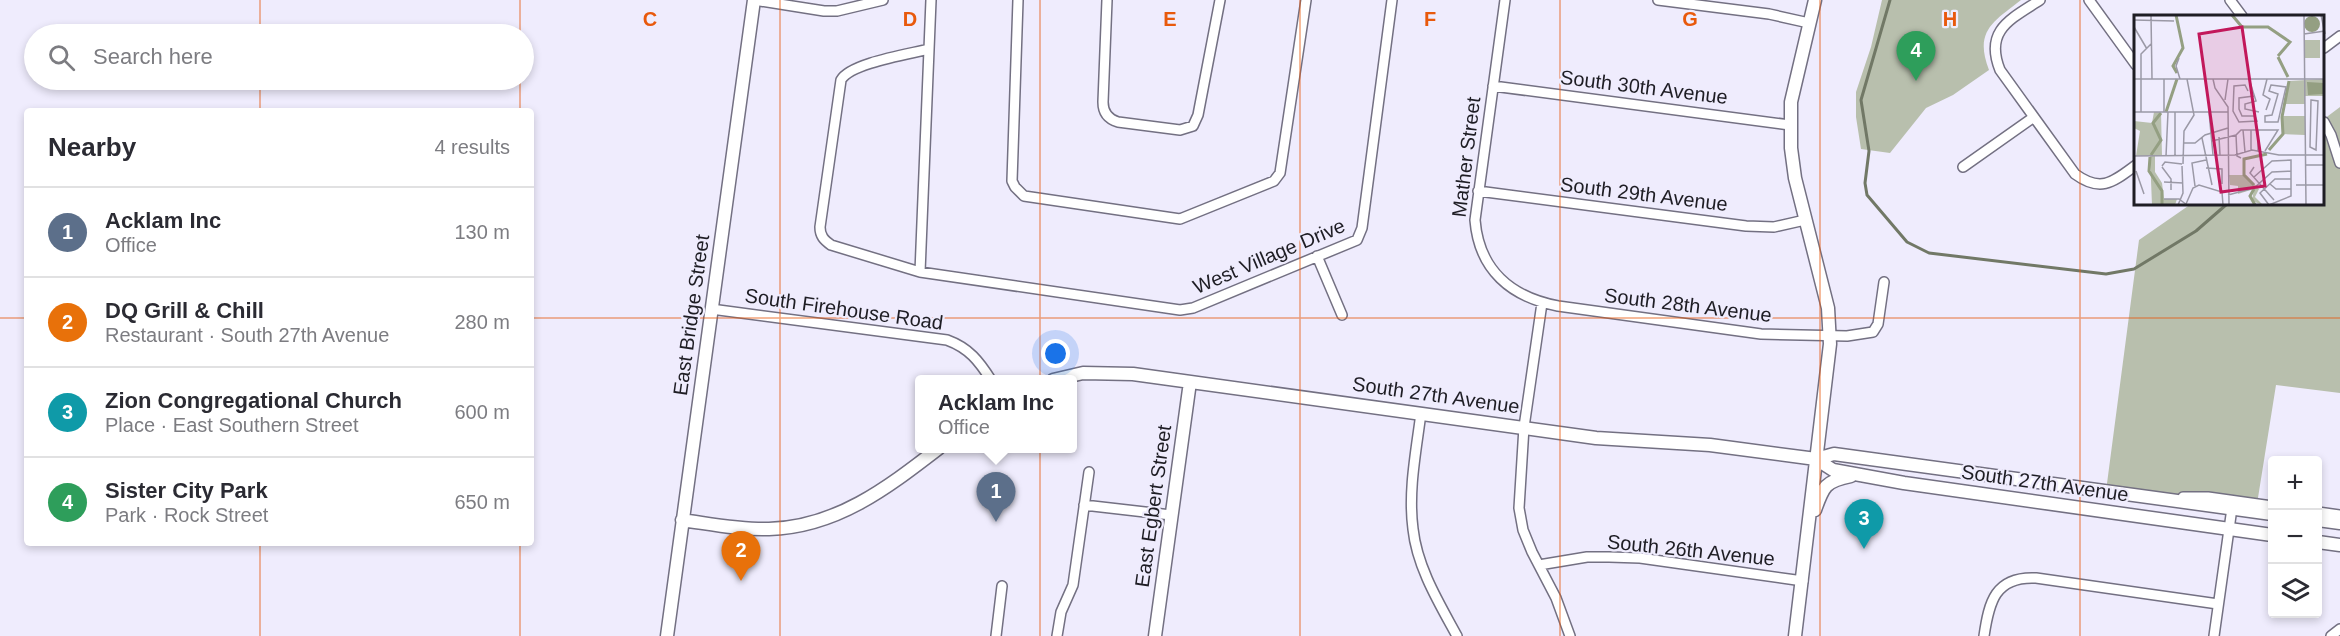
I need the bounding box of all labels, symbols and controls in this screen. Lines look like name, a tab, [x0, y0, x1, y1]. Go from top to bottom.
text: C	[643, 8, 657, 30]
text: D	[903, 8, 917, 30]
text: E	[1163, 8, 1177, 30]
text: F	[1424, 8, 1436, 30]
text: G	[1682, 8, 1698, 30]
text: H	[1943, 8, 1957, 30]
inset map	[2134, 15, 2325, 206]
search box	[24, 24, 534, 90]
pin: 4	[1896, 32, 1936, 81]
icon: search	[45, 41, 78, 74]
text: Search here	[93, 44, 213, 69]
street label: South 30th Avenue	[1559, 66, 1729, 108]
street label: Mather Street	[1448, 95, 1484, 218]
text: Nearby	[48, 132, 136, 162]
text: 4 results	[434, 136, 510, 158]
street label: South 29th Avenue	[1559, 173, 1729, 215]
text: Acklam Inc	[105, 208, 221, 233]
street label: West Village Drive	[1190, 214, 1348, 298]
text: 1	[62, 221, 73, 243]
text: 130 m	[454, 221, 510, 243]
street label: East Bridge Street	[669, 233, 713, 397]
text: Office	[105, 234, 157, 256]
street label: South Firehouse Road	[743, 284, 945, 334]
street label: South 28th Avenue	[1603, 284, 1773, 326]
text: DQ Grill & Chill	[105, 298, 264, 323]
text: 2	[62, 311, 73, 333]
text: 280 m	[454, 311, 510, 333]
text: Restaurant · South 27th Avenue	[105, 324, 389, 346]
your location	[1041, 339, 1070, 368]
street label: South 27th Avenue	[1351, 372, 1521, 418]
popup	[915, 375, 1077, 453]
text: Zion Congregational Church	[105, 388, 402, 413]
text: Acklam Inc	[938, 390, 1054, 415]
text: 3	[62, 401, 73, 423]
text: 600 m	[454, 401, 510, 423]
text: Place · East Southern Street	[105, 414, 358, 436]
text: Office	[938, 416, 990, 438]
street label: East Egbert Street	[1131, 423, 1175, 588]
map controls	[2268, 456, 2322, 618]
button: +	[2268, 456, 2322, 510]
street label: South 27th Avenue	[1960, 460, 2130, 506]
pin: 1	[976, 472, 1016, 522]
text: Sister City Park	[105, 478, 268, 503]
text: 4	[62, 491, 73, 513]
text: 650 m	[454, 491, 510, 513]
pin: 3	[1844, 500, 1884, 549]
text: Park · Rock Street	[105, 504, 268, 526]
button: −	[2268, 510, 2322, 564]
street label: South 26th Avenue	[1606, 530, 1776, 570]
pin: 2	[722, 532, 760, 581]
button: layers	[2268, 564, 2322, 618]

